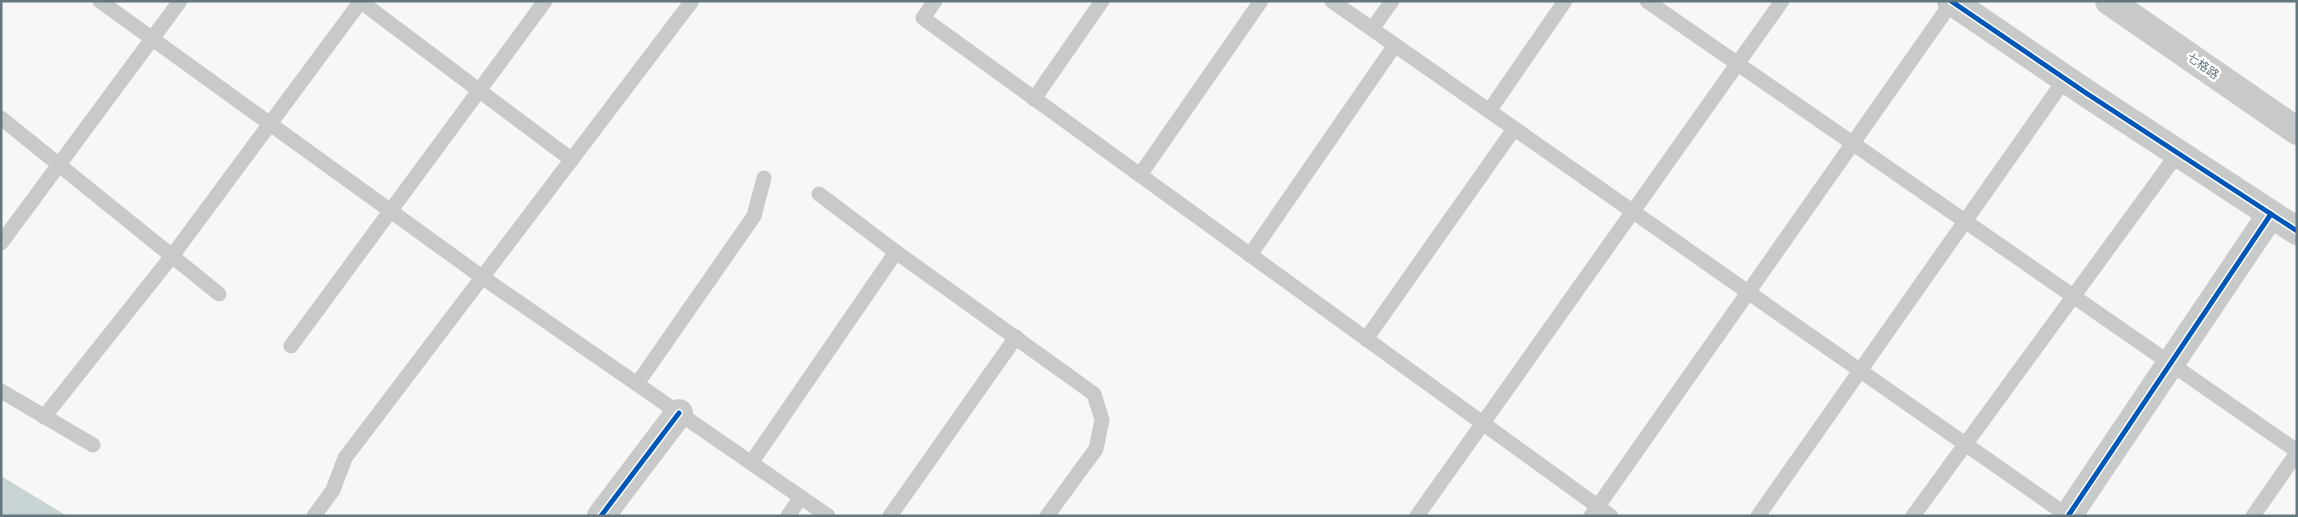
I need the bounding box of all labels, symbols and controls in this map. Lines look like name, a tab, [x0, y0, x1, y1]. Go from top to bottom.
street label: 七格路	[2184, 49, 2222, 82]

